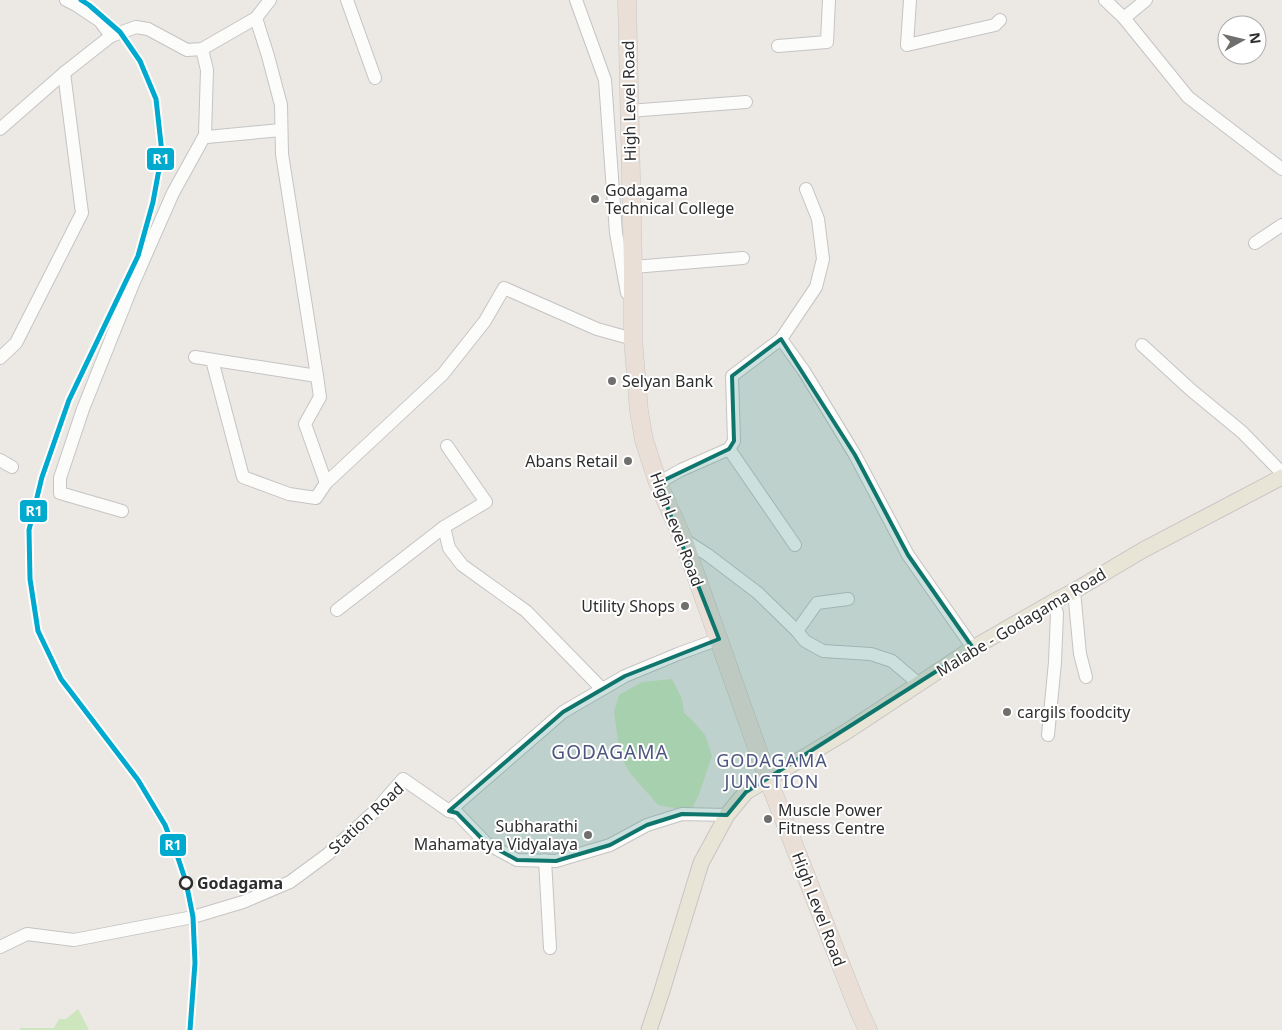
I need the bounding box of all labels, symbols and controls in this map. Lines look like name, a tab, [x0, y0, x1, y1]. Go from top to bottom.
north arrow	[1217, 15, 1267, 65]
text: N	[1245, 31, 1266, 45]
street label: High Level Road	[617, 40, 641, 162]
line badge: R1	[146, 147, 175, 171]
text: R1	[152, 149, 170, 168]
place label: Godagama Technical College	[605, 179, 734, 219]
marker: Godagama Technical College	[589, 193, 601, 205]
place label: Selyan Bank	[622, 370, 713, 392]
marker: Selyan Bank	[606, 375, 618, 387]
place label: Abans Retail	[525, 450, 618, 472]
marker: Abans Retail	[622, 455, 634, 467]
street label: High Level Road	[645, 469, 709, 589]
line badge: R1	[19, 499, 48, 523]
text: R1	[25, 501, 43, 520]
street label: Malabe - Godagama Road	[932, 562, 1110, 682]
place label: Utility Shops	[581, 595, 675, 617]
marker: Utility Shops	[679, 600, 691, 612]
place label: cargils foodcity	[1017, 701, 1131, 723]
marker: cargils foodcity	[1001, 706, 1013, 718]
district label: GODAGAMA	[551, 739, 669, 765]
district label: GODAGAMA JUNCTION	[716, 748, 828, 793]
street label: Station Road	[324, 777, 408, 859]
place label: Muscle Power Fitness Centre	[778, 799, 885, 839]
marker: Muscle Power Fitness Centre	[762, 813, 774, 825]
place label: Subharathi Mahamatya Vidyalaya	[414, 815, 578, 855]
marker: Subharathi Mahamatya Vidyalaya	[582, 829, 594, 841]
line badge: R1	[159, 833, 187, 857]
text: R1	[164, 835, 182, 854]
street label: High Level Road	[787, 849, 851, 969]
place label: Godagama	[197, 872, 283, 894]
marker: Godagama	[179, 876, 193, 890]

